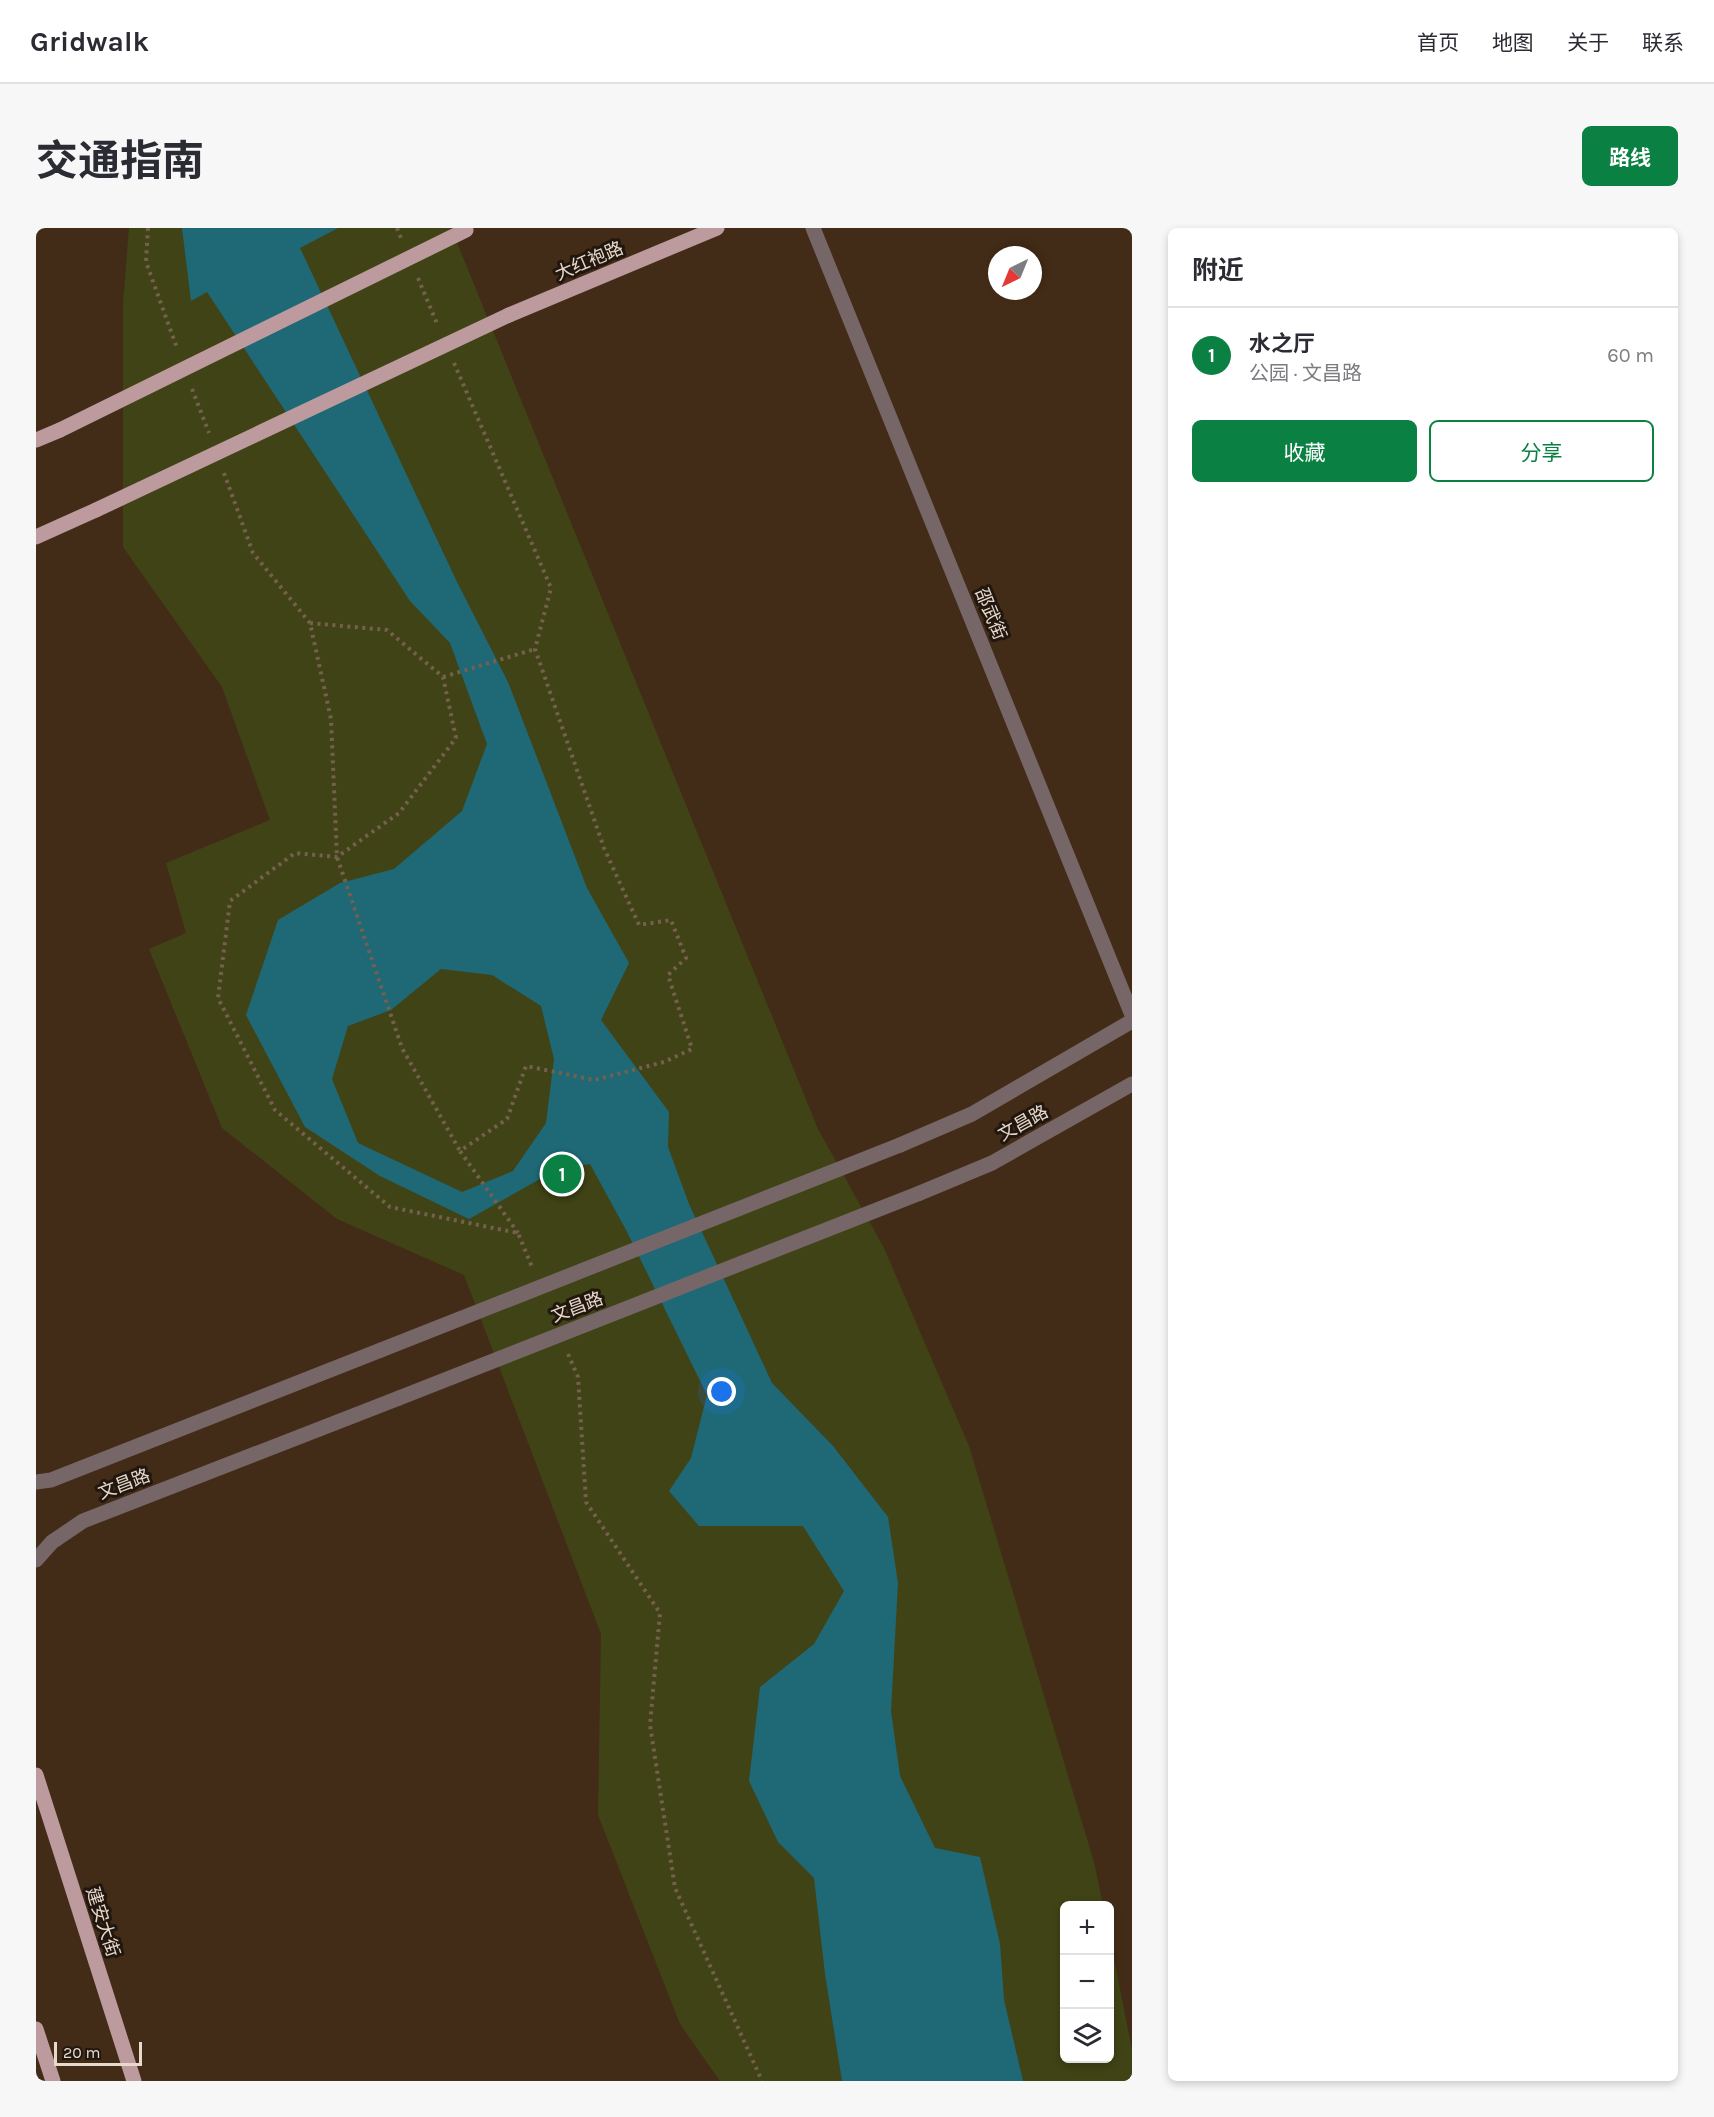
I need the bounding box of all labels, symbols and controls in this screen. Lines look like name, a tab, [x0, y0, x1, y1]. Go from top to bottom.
text: Gridwalk	[30, 25, 149, 58]
text: 首页	[1417, 31, 1459, 55]
text: 地图	[1492, 31, 1534, 55]
text: 关于	[1567, 31, 1609, 55]
text: 联系	[1642, 31, 1684, 55]
button: 路线	[1582, 126, 1678, 186]
text: 交通指南	[36, 136, 204, 186]
street label: 大红袍路	[552, 237, 626, 285]
north arrow	[988, 246, 1042, 300]
text: 附近	[1192, 255, 1244, 286]
text: 水之厅	[1249, 331, 1315, 357]
text: 1	[1208, 344, 1215, 367]
text: 60 m	[1607, 344, 1654, 367]
text: 公园 · 文昌路	[1249, 362, 1362, 385]
button: 收藏	[1192, 420, 1417, 482]
button: 分享	[1429, 420, 1654, 482]
street label: 邵武街	[971, 585, 1011, 643]
street label: 文昌路	[994, 1100, 1052, 1146]
pin: 1	[542, 1152, 582, 1196]
street label: 文昌路	[548, 1287, 606, 1327]
your location	[707, 1377, 736, 1406]
street label: 文昌路	[95, 1464, 153, 1504]
street label: 建安大街	[81, 1884, 125, 1960]
map controls	[1060, 1901, 1114, 2063]
button: +	[1060, 1901, 1114, 1955]
button: −	[1060, 1955, 1114, 2009]
button: layers	[1060, 2009, 1114, 2063]
scale bar	[54, 2039, 142, 2066]
text: 20 m	[63, 2043, 101, 2062]

